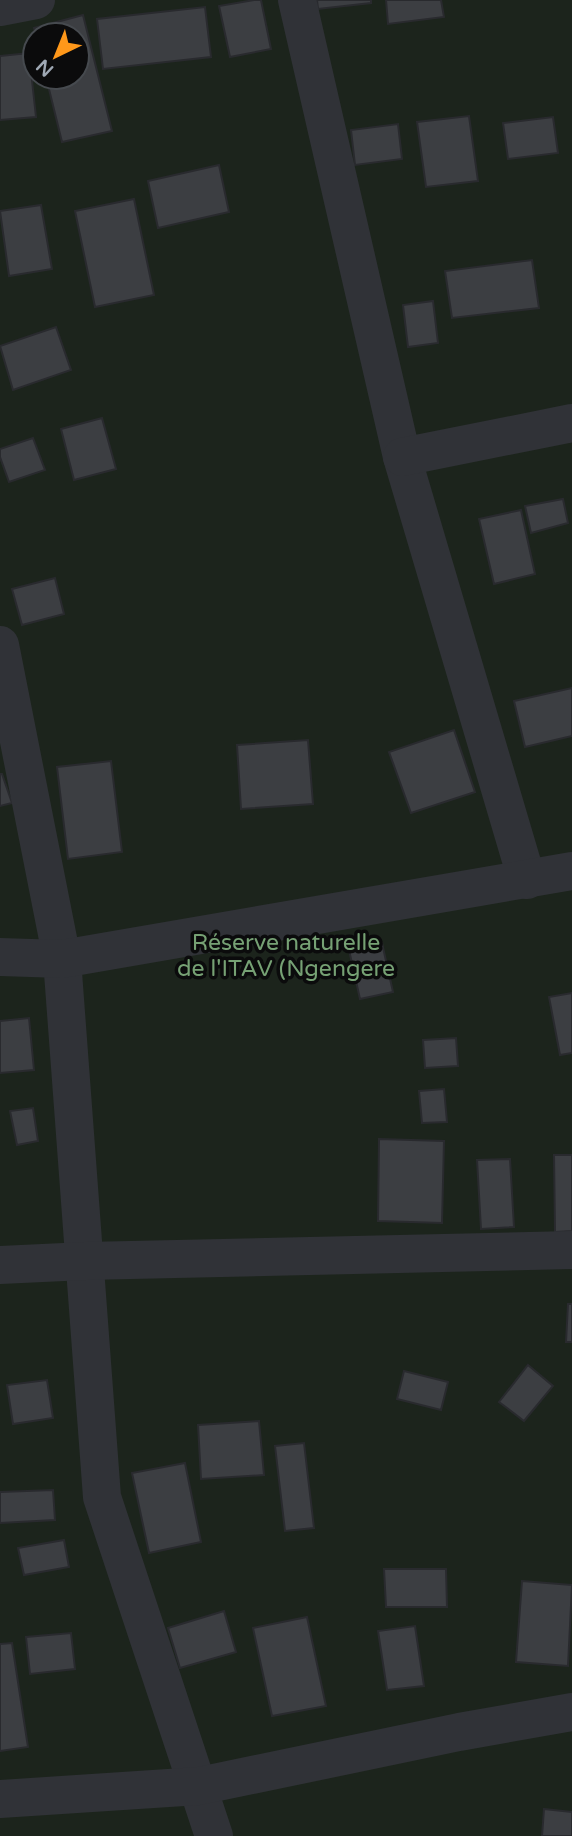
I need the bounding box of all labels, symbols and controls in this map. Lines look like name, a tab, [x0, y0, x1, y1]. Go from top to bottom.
north arrow	[21, 21, 91, 91]
text: N	[32, 54, 58, 81]
park label: Réserve naturelle de l'ITAV (Ngengere	[177, 929, 395, 983]

